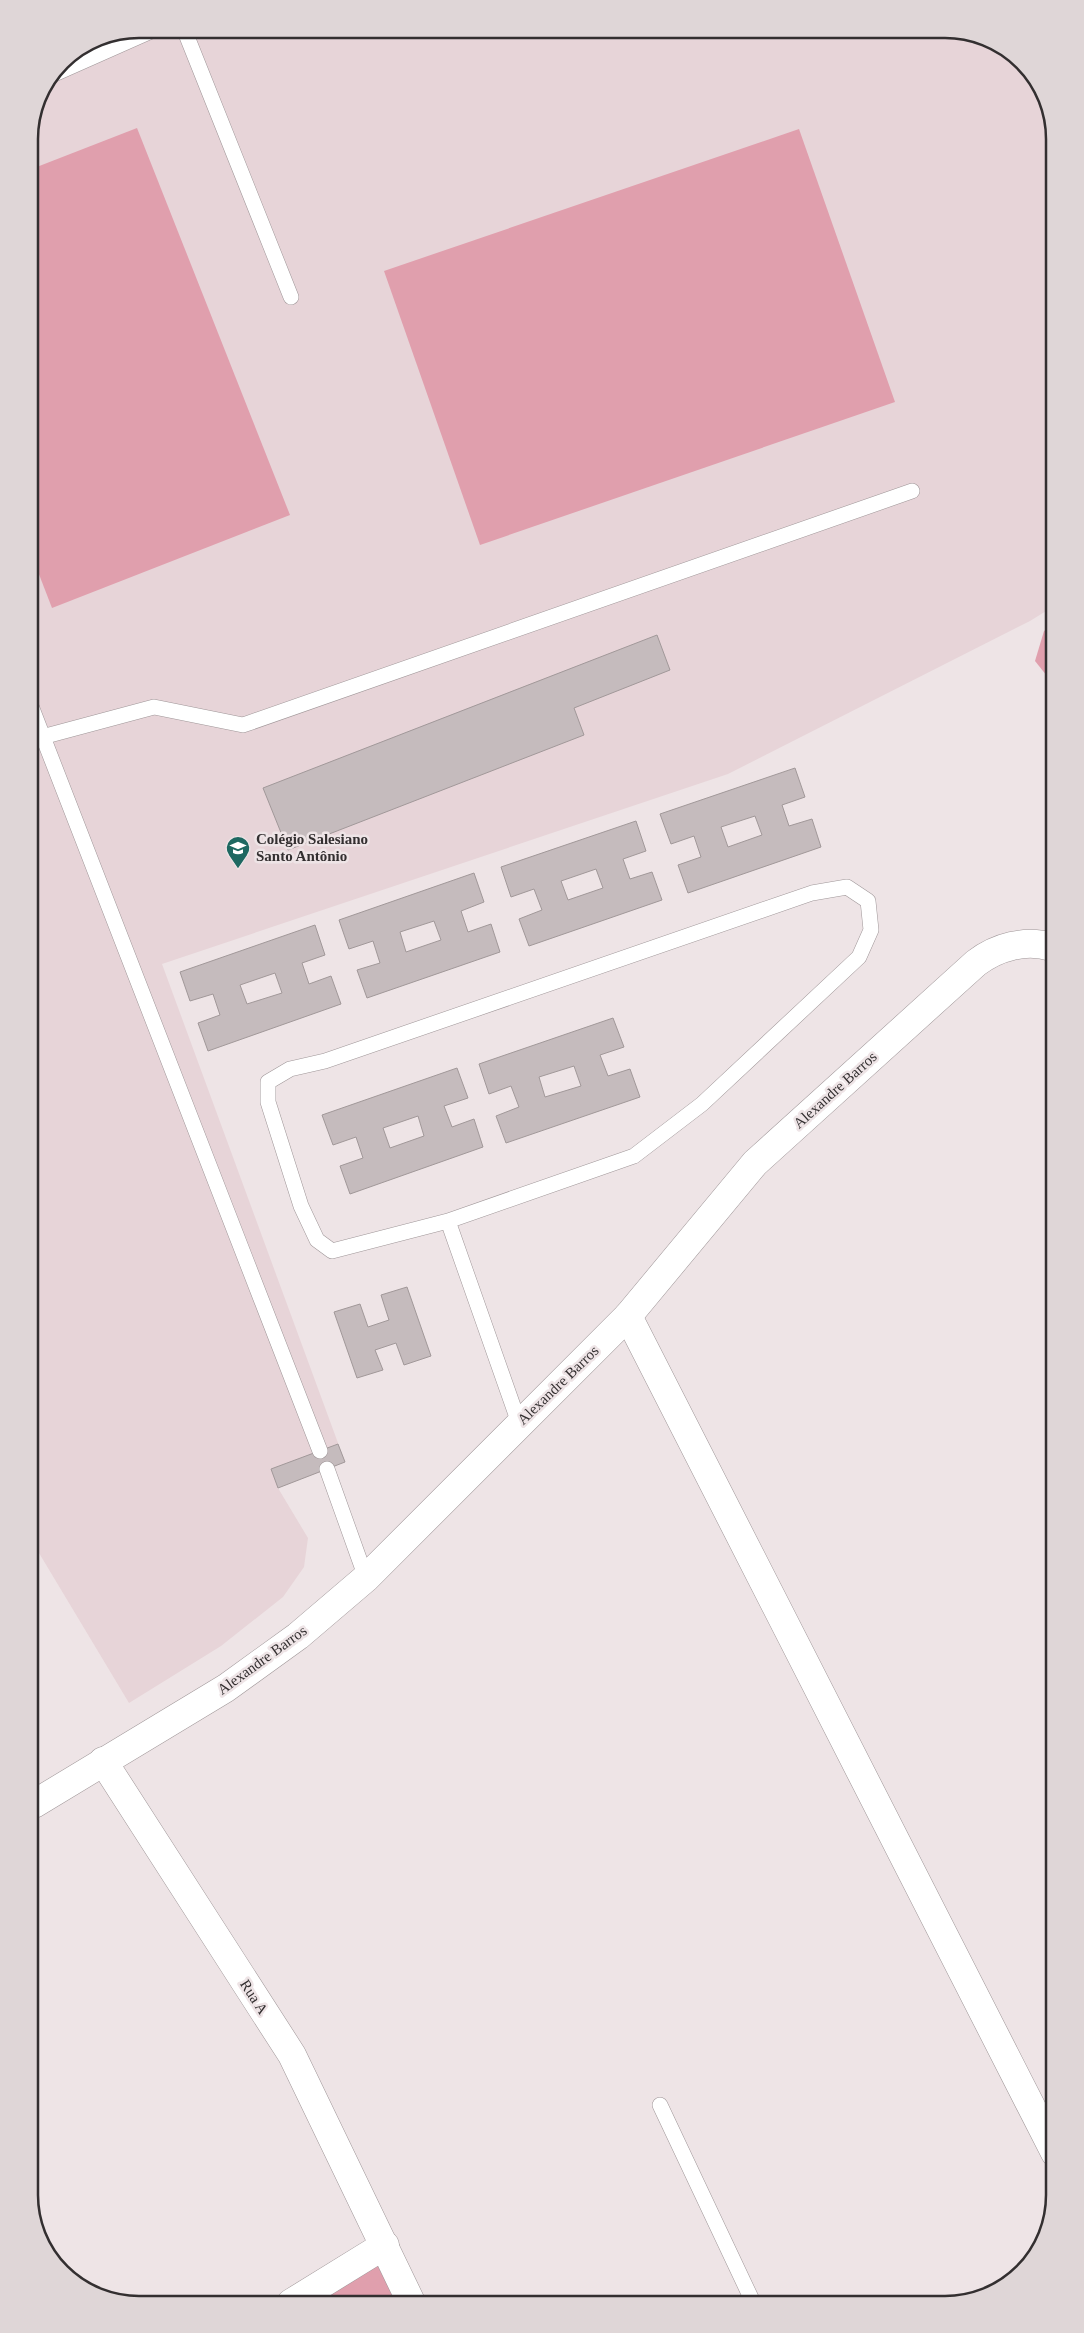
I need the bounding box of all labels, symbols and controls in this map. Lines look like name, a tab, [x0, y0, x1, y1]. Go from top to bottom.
place label: Colégio Salesiano Santo Antônio	[256, 831, 368, 864]
school or university icon: Colégio Salesiano Santo Antônio	[225, 835, 251, 869]
street label: Alexandre Barros	[790, 1048, 880, 1131]
street label: Alexandre Barros	[514, 1342, 602, 1428]
street label: Alexandre Barros	[214, 1622, 310, 1698]
street label: Rua A	[237, 1977, 271, 2017]

